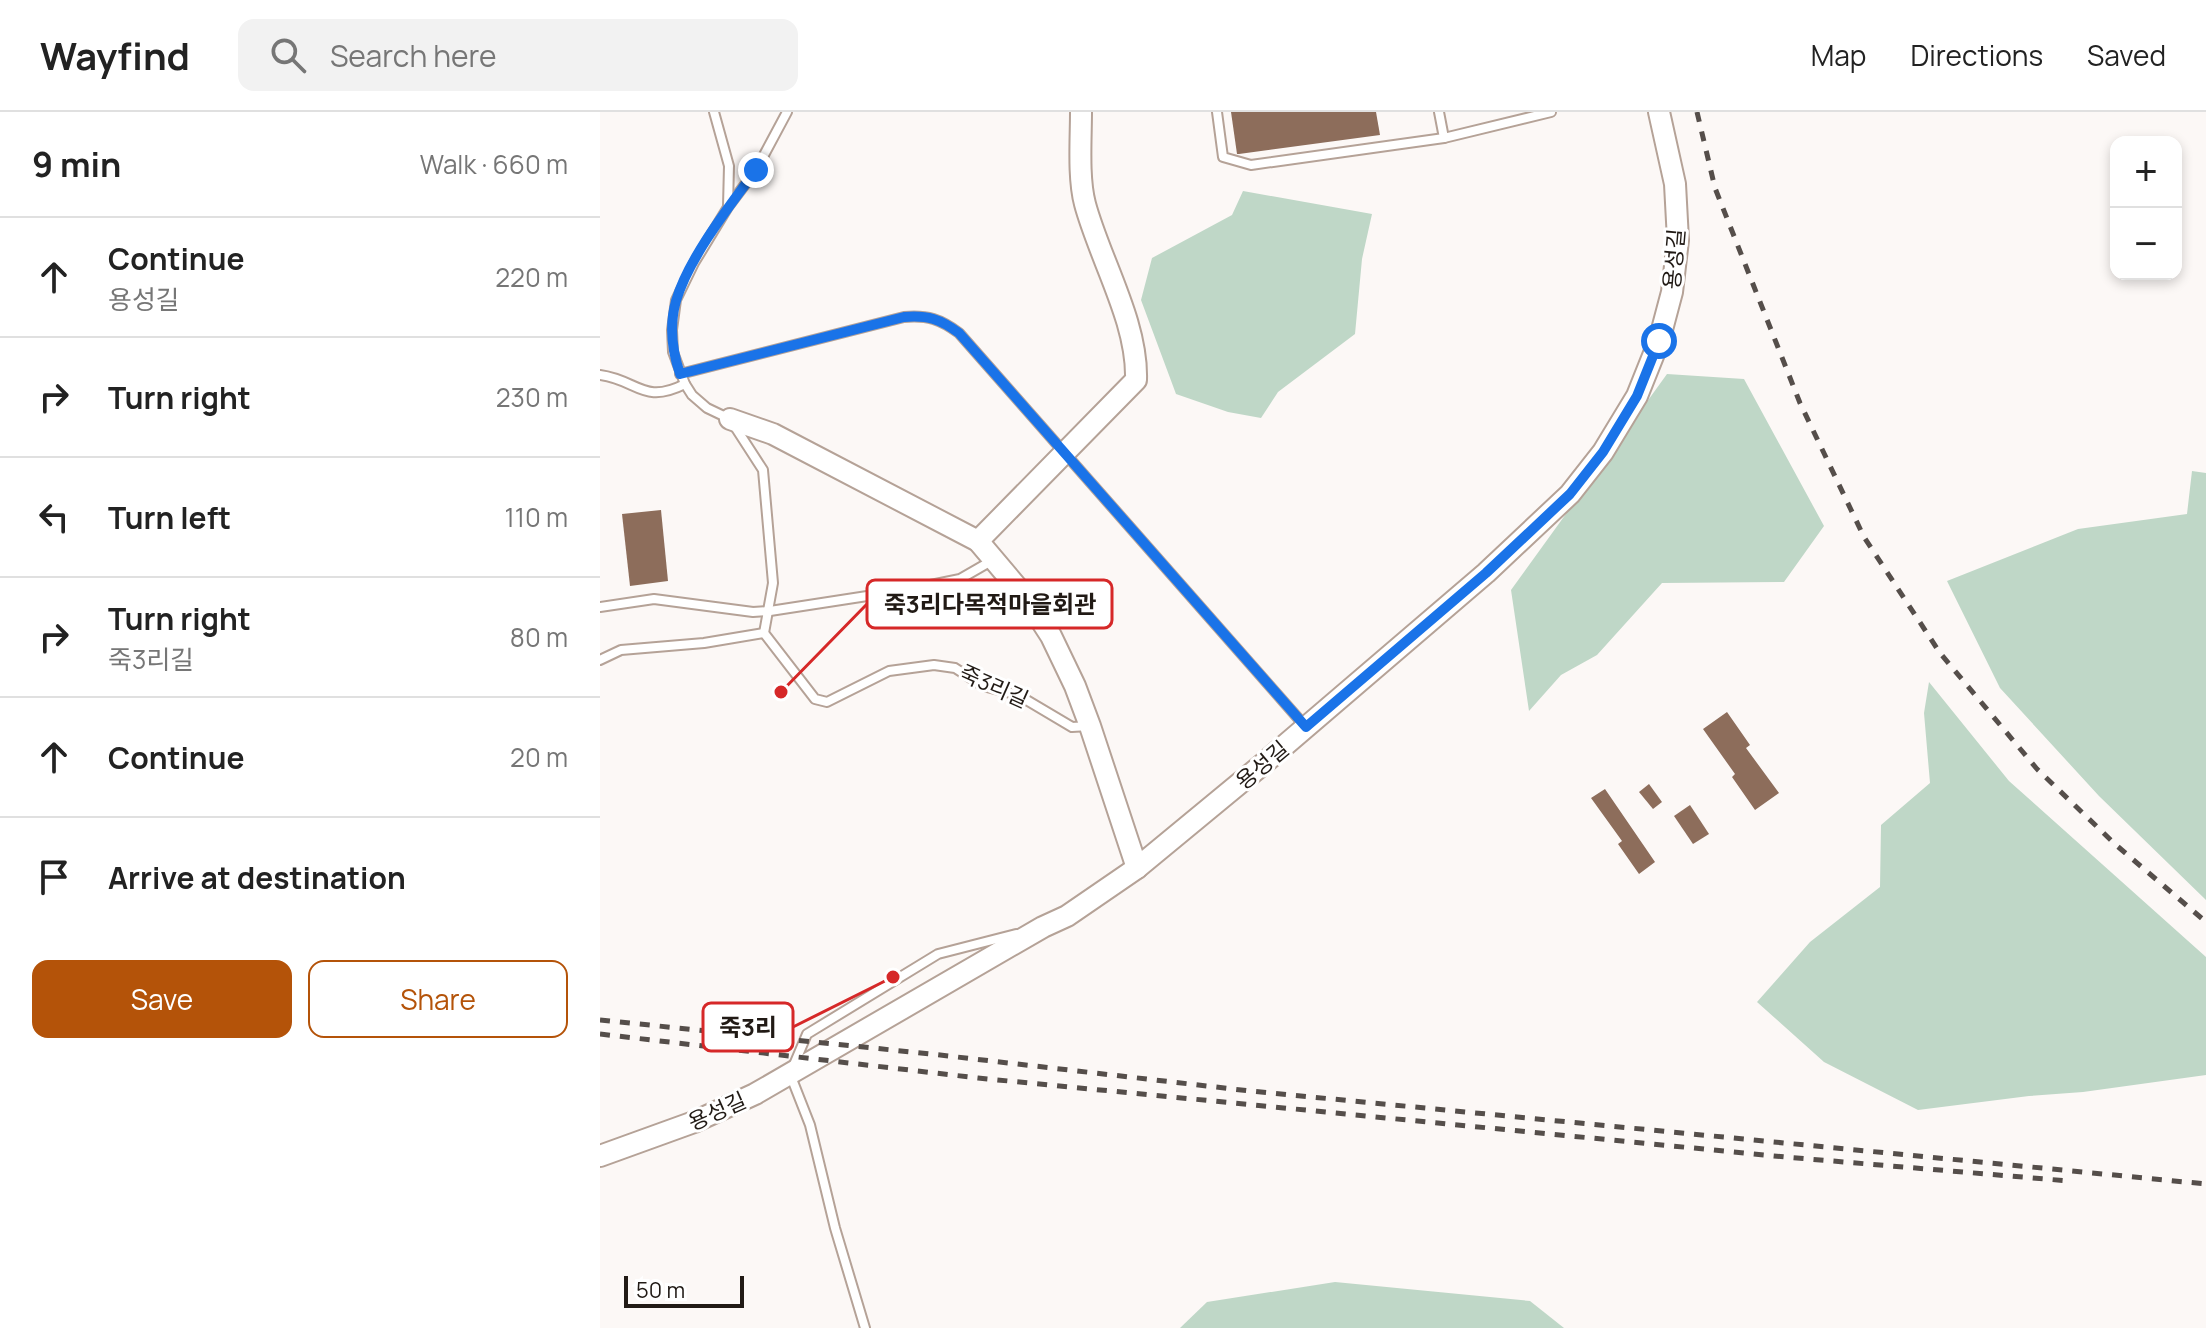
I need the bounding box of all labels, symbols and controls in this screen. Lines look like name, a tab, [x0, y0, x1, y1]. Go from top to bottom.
search box	[238, 19, 798, 91]
text: Wayfind	[40, 29, 190, 81]
icon: search	[266, 33, 310, 77]
text: Search here	[330, 35, 497, 76]
text: Map	[1811, 36, 1866, 74]
text: Directions	[1910, 36, 2043, 74]
text: Saved	[2087, 36, 2166, 74]
map controls	[2110, 136, 2182, 280]
button: +	[2110, 136, 2182, 208]
text: 9 min	[32, 141, 121, 187]
text: Walk · 660 m	[420, 146, 568, 182]
route end	[738, 152, 774, 188]
button: −	[2110, 208, 2182, 280]
street label: 용성길	[1656, 227, 1692, 291]
text: Continue	[108, 238, 244, 279]
icon: ahead	[32, 255, 76, 299]
text: 220 m	[495, 259, 568, 295]
text: 용성길	[108, 281, 180, 317]
route start	[1641, 323, 1677, 359]
icon: right	[32, 375, 76, 419]
text: Turn right	[108, 377, 251, 418]
text: 230 m	[496, 379, 568, 415]
icon: left	[32, 495, 76, 539]
text: Turn left	[108, 497, 231, 538]
text: 110 m	[505, 499, 568, 535]
callout: 죽3리다목적마을회관	[867, 580, 1112, 628]
text: 죽3리다목적마을회관	[884, 587, 1096, 620]
text: Turn right	[108, 598, 251, 639]
icon: right	[32, 615, 76, 659]
text: 80 m	[510, 619, 568, 655]
text: 죽3리길	[108, 641, 194, 677]
street label: 죽3리길	[955, 657, 1033, 715]
street label: 용성길	[1229, 734, 1295, 796]
icon: ahead	[32, 735, 76, 779]
text: Continue	[108, 737, 244, 778]
text: 20 m	[510, 739, 568, 775]
icon: arrive	[32, 855, 76, 899]
text: Arrive at destination	[108, 857, 406, 898]
button: Save	[32, 960, 292, 1038]
button: Share	[308, 960, 568, 1038]
callout: 죽3리	[703, 1003, 793, 1051]
text: 죽3리	[719, 1010, 777, 1043]
street label: 용성길	[683, 1085, 751, 1137]
scale bar	[624, 1272, 744, 1308]
text: 50 m	[636, 1275, 685, 1305]

